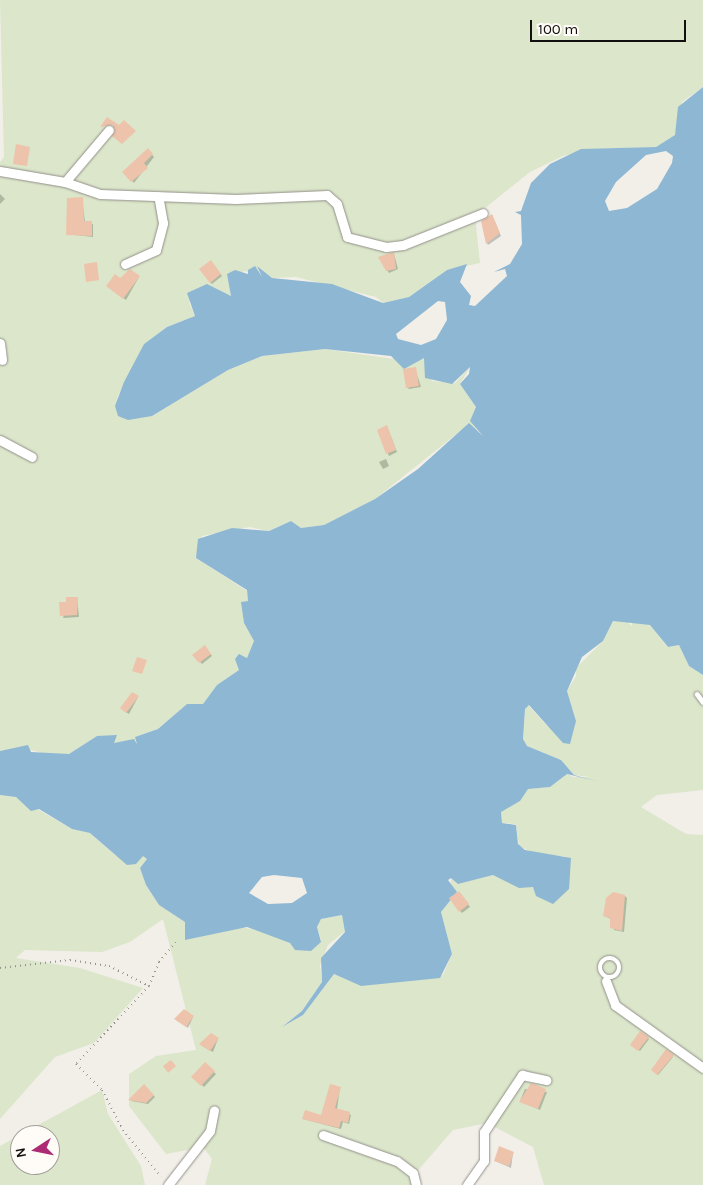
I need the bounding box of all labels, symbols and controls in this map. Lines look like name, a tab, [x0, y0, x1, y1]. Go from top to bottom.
scale bar	[533, 10, 689, 42]
text: 100 m	[538, 20, 578, 38]
north arrow	[10, 1125, 60, 1175]
text: N	[11, 1146, 30, 1159]

